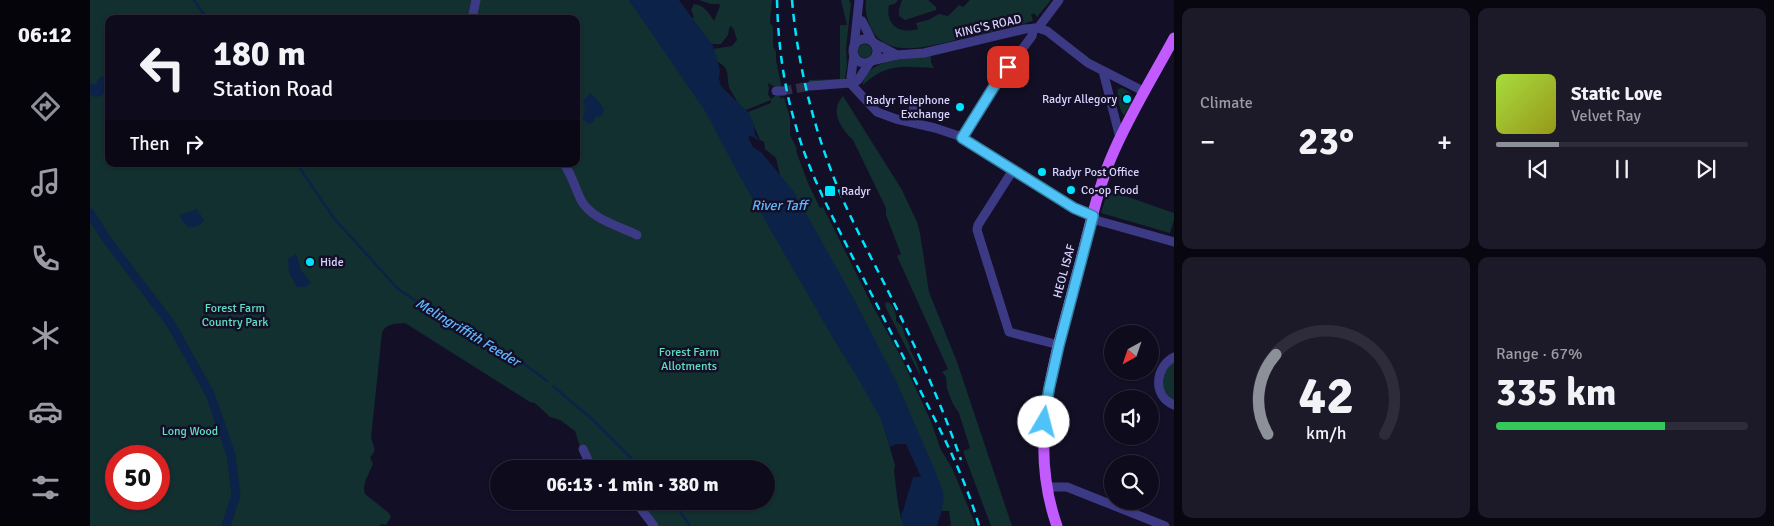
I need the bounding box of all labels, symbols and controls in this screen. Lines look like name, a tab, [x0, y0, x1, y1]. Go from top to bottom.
street label: KING'S ROAD	[953, 11, 1023, 41]
text: 06:12	[18, 21, 72, 48]
text: 180 m	[213, 32, 306, 75]
icon: left	[130, 35, 195, 100]
pin	[987, 46, 1029, 88]
icon: arrive	[994, 53, 1022, 81]
text: Station Road	[213, 75, 333, 102]
text: Static Love	[1571, 82, 1662, 106]
icon: directions	[28, 89, 63, 124]
place label: Radyr Allegory	[1042, 92, 1117, 107]
place label: Radyr Telephone Exchange	[866, 93, 950, 122]
marker: Radyr Allegory	[1121, 93, 1133, 105]
text: Climate	[1200, 93, 1253, 113]
marker: Radyr Telephone Exchange	[954, 101, 966, 113]
text: Velvet Ray	[1571, 106, 1641, 126]
text: 23°	[1298, 118, 1354, 165]
text: −	[1200, 125, 1215, 159]
text: +	[1437, 125, 1452, 159]
icon: right	[180, 130, 208, 158]
text: Then	[130, 132, 170, 156]
icon: previous	[1524, 155, 1552, 183]
icon: pause	[1608, 155, 1636, 183]
icon: next	[1692, 155, 1720, 183]
icon: music	[28, 165, 63, 200]
place label: Radyr Post Office	[1052, 165, 1139, 180]
marker: Radyr Post Office	[1036, 166, 1048, 178]
place label: Co-op Food	[1081, 183, 1139, 198]
marker: Radyr	[823, 184, 837, 198]
place label: Radyr	[841, 184, 871, 199]
marker: Co-op Food	[1065, 184, 1077, 196]
water label: River Taff	[751, 197, 810, 214]
icon: phone	[28, 241, 63, 276]
street label: HEOL ISAF	[1050, 242, 1079, 300]
place label: Hide	[320, 255, 344, 270]
marker: Hide	[304, 256, 316, 268]
water label: Melingriffith Feeder	[412, 295, 525, 371]
park label: Forest Farm Country Park	[202, 301, 268, 330]
icon: climate	[28, 318, 63, 353]
north arrow	[1104, 325, 1159, 380]
map controls	[1104, 325, 1159, 510]
text: Range · 67%	[1496, 344, 1582, 364]
park label: Forest Farm Allotments	[659, 345, 719, 374]
text: 42	[1298, 364, 1354, 428]
text: 335 km	[1496, 369, 1617, 416]
button: sound	[1104, 390, 1159, 445]
icon: car	[28, 394, 63, 429]
position arrow	[1017, 395, 1069, 447]
text: km/h	[1306, 422, 1346, 444]
park label: Long Wood	[162, 424, 218, 439]
speed limit sign: 50	[105, 445, 170, 510]
button: search	[1104, 455, 1159, 510]
icon: filters	[28, 470, 63, 505]
text: 06:13 · 1 min · 380 m	[546, 473, 719, 497]

